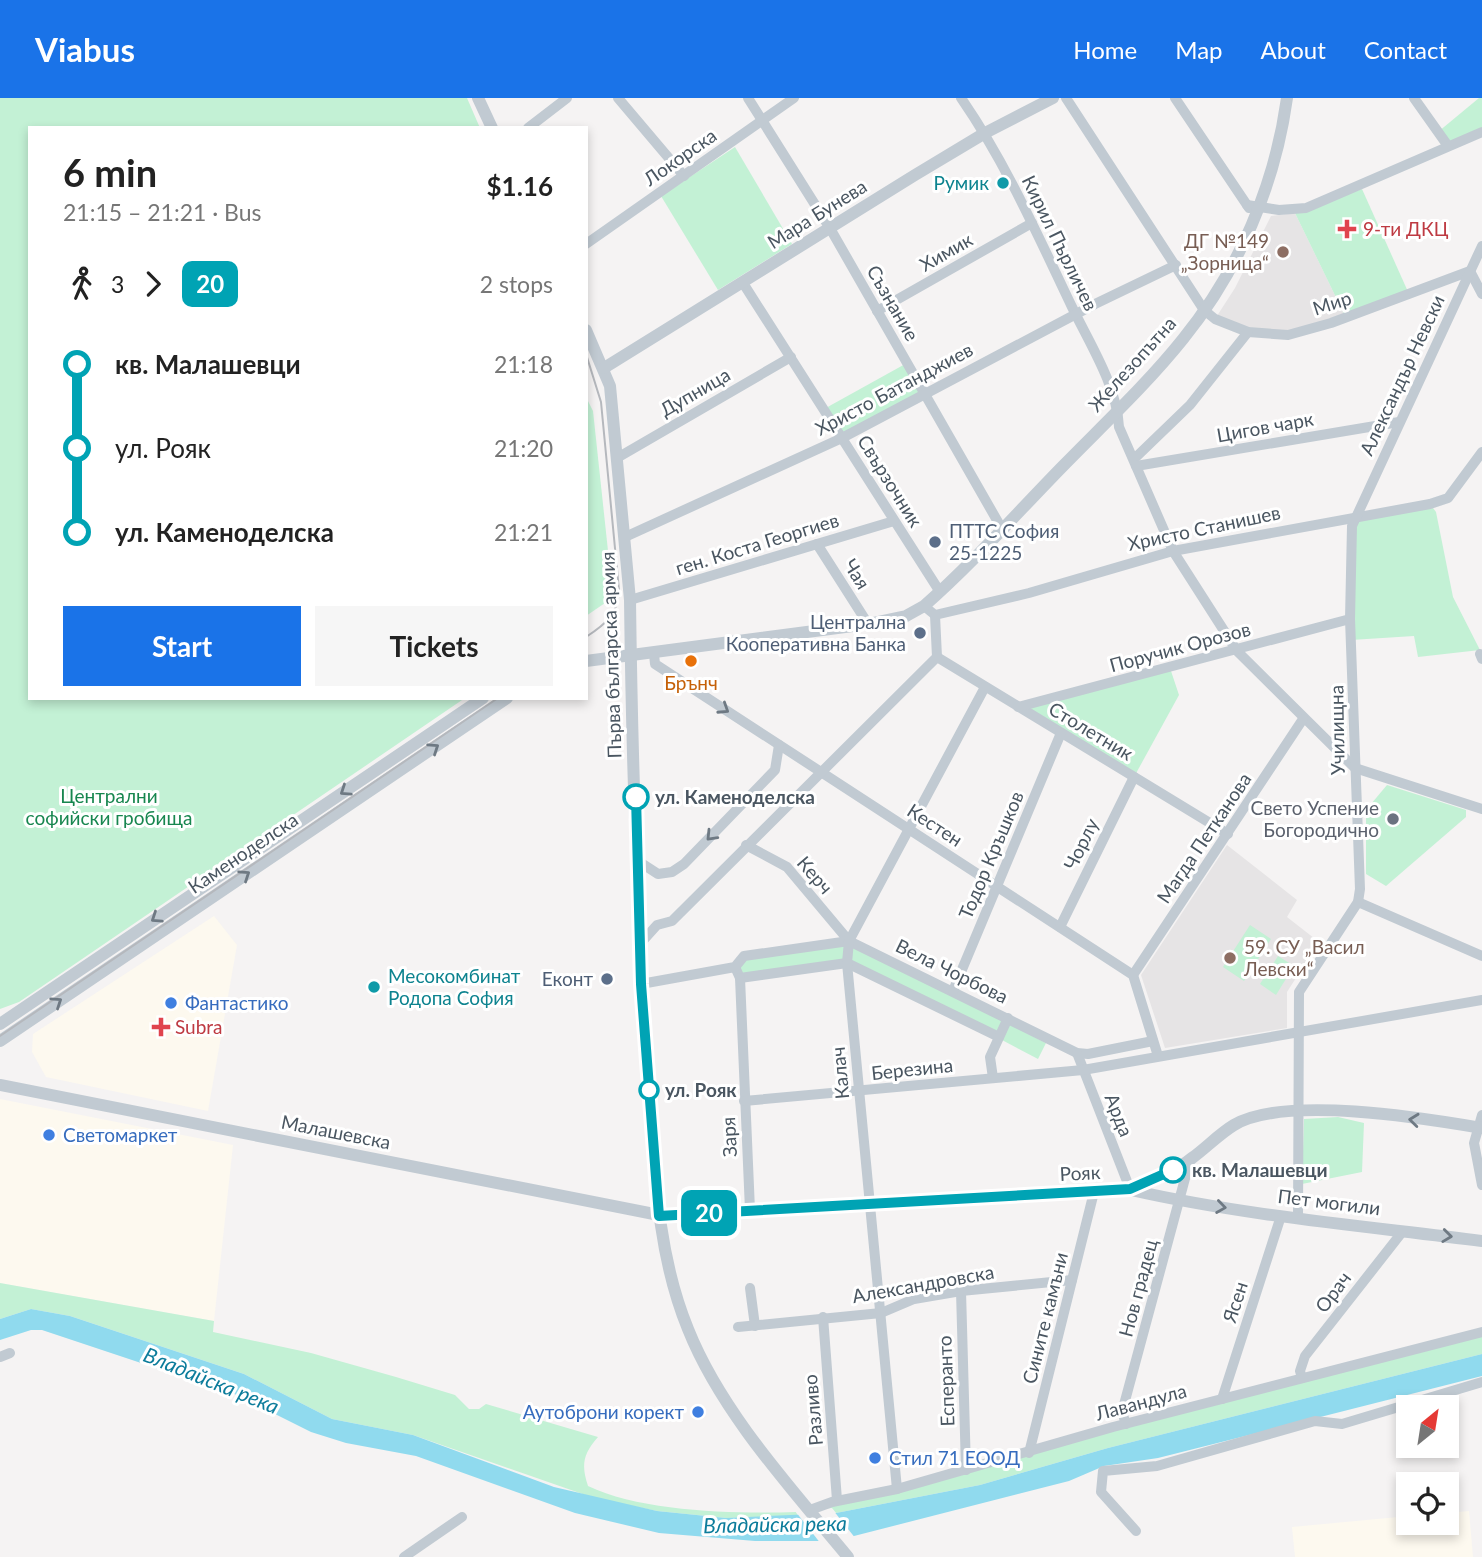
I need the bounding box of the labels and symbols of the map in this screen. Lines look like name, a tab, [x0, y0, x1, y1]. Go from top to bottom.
street label: Локорска	[638, 123, 721, 191]
place label: Румик	[934, 171, 989, 194]
street label: Кирил Пърличев	[1018, 171, 1103, 314]
street label: Мара Бунева	[763, 174, 871, 253]
marker: Румик	[995, 175, 1011, 191]
place label: 9-ти ДКЦ	[1363, 217, 1449, 240]
marker: 9-ти ДКЦ	[1337, 219, 1357, 239]
street label: Химик	[915, 227, 976, 276]
place label: ДГ №149 „Зорница“	[1181, 229, 1269, 274]
marker: ДГ №149 „Зорница“	[1275, 244, 1291, 260]
street label: Съзнание	[863, 261, 924, 345]
street label: Мир	[1310, 286, 1354, 319]
street label: Александър Невски	[1354, 291, 1449, 459]
street label: Железопътна	[1083, 311, 1180, 416]
street label: Христо Батанджиев	[811, 337, 977, 440]
street label: Дупница	[656, 362, 734, 421]
street label: Цигов чарк	[1215, 407, 1315, 446]
street label: Свързочник	[853, 431, 928, 531]
street label: Христо Станишев	[1125, 500, 1282, 555]
street label: ген. Коста Георгиев	[672, 508, 841, 579]
place label: ПТТС София 25-1225	[949, 519, 1059, 564]
marker: ПТТС София 25-1225	[927, 534, 943, 550]
street label: Първа българска армия	[595, 551, 626, 759]
street label: Чая	[839, 554, 875, 593]
place label: Централна Кооперативна Банка	[726, 610, 906, 655]
street label: Поручик Орозов	[1107, 617, 1253, 676]
marker: Централна Кооперативна Банка	[912, 625, 928, 641]
marker: Брънч	[683, 653, 699, 669]
place label: Брънч	[664, 671, 718, 694]
street label: Училищна	[1324, 685, 1349, 775]
street label: Столетник	[1045, 696, 1138, 765]
one-way arrow	[717, 701, 730, 714]
one-way arrow	[426, 744, 439, 756]
street label: Магда Петканова	[1151, 768, 1256, 907]
one-way arrow	[339, 783, 352, 796]
park label: Централни софийски гробища	[26, 784, 192, 829]
marker: ул. Каменоделска	[623, 784, 649, 810]
place label: ул. Каменоделска	[655, 785, 815, 808]
street label: Тодор Кръшков	[953, 787, 1028, 922]
place label: Свето Успение Богородично	[1251, 796, 1379, 841]
street label: Кестен	[903, 798, 967, 851]
street label: Каменоделска	[183, 807, 302, 898]
marker: Свето Успение Богородично	[1385, 811, 1401, 827]
street label: Чорлу	[1058, 814, 1103, 873]
one-way arrow	[707, 828, 720, 841]
street label: Керч	[793, 851, 838, 898]
one-way arrow	[237, 871, 250, 883]
one-way arrow	[151, 910, 164, 922]
street label: Вела Чорбова	[892, 933, 1012, 1008]
place label: 59. СУ „Васил Левски“	[1243, 935, 1365, 980]
marker: 59. СУ „Васил Левски“	[1222, 950, 1238, 966]
place label: Месокомбинат Родопа София	[388, 964, 521, 1009]
place label: Еконт	[542, 967, 593, 990]
marker: Еконт	[599, 971, 615, 987]
marker: Месокомбинат Родопа София	[366, 979, 382, 995]
place label: Фантастико	[185, 991, 289, 1014]
marker: Фантастико	[163, 995, 179, 1011]
one-way arrow	[49, 997, 62, 1010]
place label: Subra	[175, 1015, 223, 1038]
marker: Subra	[153, 1019, 169, 1035]
street label: Калач	[826, 1046, 853, 1100]
street label: Березина	[870, 1053, 954, 1084]
place label: ул. Рояк	[665, 1078, 737, 1101]
marker: ул. Рояк	[639, 1080, 659, 1100]
street label: Арда	[1101, 1090, 1138, 1140]
street label: Малашевска	[280, 1110, 393, 1153]
one-way arrow	[1408, 1112, 1420, 1127]
street label: Заря	[716, 1116, 741, 1158]
place label: Светомаркет	[63, 1123, 178, 1146]
marker: Светомаркет	[41, 1127, 57, 1143]
marker: кв. Малашевци	[1160, 1157, 1186, 1183]
place label: кв. Малашевци	[1192, 1158, 1328, 1181]
street label: Рояк	[1059, 1160, 1101, 1185]
street label: Пет могили	[1277, 1184, 1382, 1219]
line badge: 20	[678, 1190, 740, 1236]
one-way arrow	[1216, 1199, 1227, 1214]
one-way arrow	[1441, 1229, 1453, 1244]
street label: Нов градец	[1113, 1236, 1162, 1339]
street label: Сините камъни	[1017, 1250, 1072, 1386]
street label: Александровска	[850, 1260, 996, 1307]
street label: Орач	[1310, 1267, 1355, 1317]
street label: Ясен	[1217, 1278, 1252, 1326]
street label: Есперанто	[932, 1335, 959, 1427]
water label: Владайска река	[140, 1341, 283, 1418]
street label: Разливо	[798, 1374, 827, 1447]
street label: Лавандула	[1092, 1378, 1189, 1425]
north arrow	[1396, 1395, 1460, 1458]
place label: Аутоброни корект	[523, 1400, 684, 1423]
marker: Аутоброни корект	[690, 1404, 706, 1420]
place label: Стил 71 ЕООД	[889, 1446, 1020, 1469]
marker: Стил 71 ЕООД	[867, 1450, 883, 1466]
water label: Владайска река	[703, 1510, 847, 1537]

